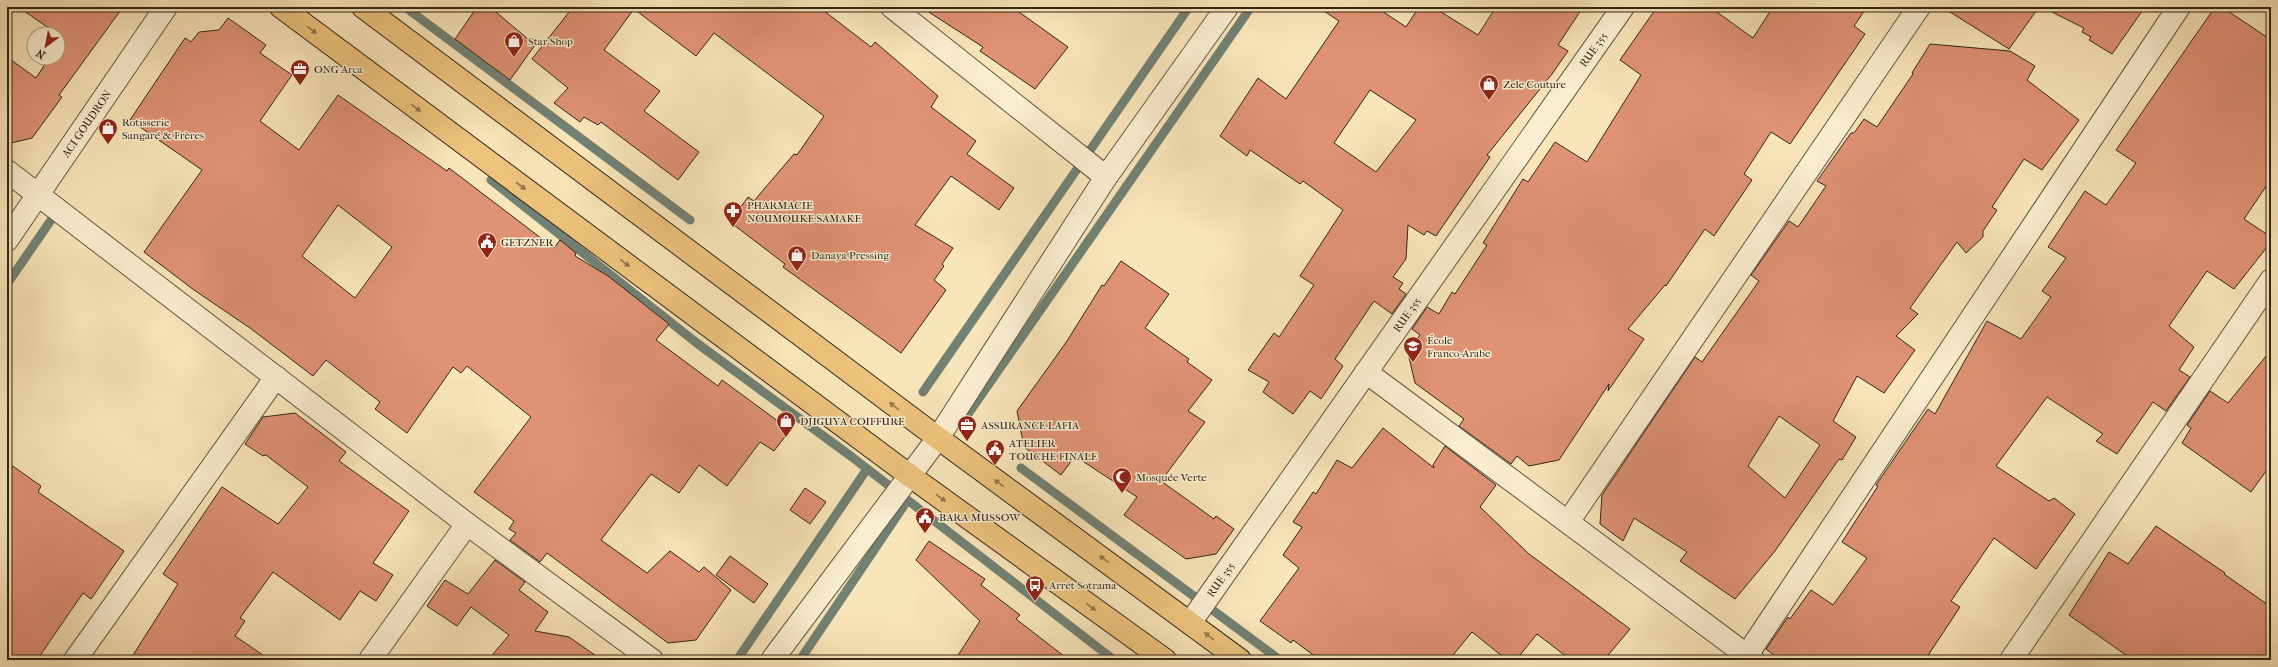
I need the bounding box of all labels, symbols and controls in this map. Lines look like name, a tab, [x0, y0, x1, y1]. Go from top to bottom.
north arrow	[26, 26, 66, 66]
one-way arrow	[307, 26, 317, 34]
shop icon: Star Shop	[503, 30, 525, 58]
street label: RUE 355	[1577, 30, 1610, 70]
place label: Star Shop	[528, 35, 573, 48]
text: N	[33, 46, 48, 62]
office icon: ONG Arca	[289, 58, 311, 86]
place label: ONG Arca	[314, 63, 364, 76]
shop icon: Zele Couture	[1478, 73, 1500, 101]
place label: Zele Couture	[1503, 78, 1566, 91]
street label: ACI GOUDRON	[59, 87, 115, 161]
one-way arrow	[411, 104, 422, 112]
place label: Rotisserie Sangaré & Frères	[122, 116, 204, 142]
shop icon: Rotisserie Sangaré & Frères	[97, 117, 119, 145]
one-way arrow	[515, 181, 526, 190]
place label: PHARMACIE NOUMOUKE SAMAKE	[747, 199, 861, 225]
pharmacy icon: PHARMACIE NOUMOUKE SAMAKE	[722, 200, 744, 228]
public building icon: GETZNER	[476, 231, 498, 259]
place label: GETZNER	[501, 236, 555, 249]
shop icon: Danaya Pressing	[786, 244, 808, 272]
place label: Danaya Pressing	[811, 249, 889, 262]
one-way arrow	[619, 259, 630, 267]
street label: RUE 355	[1391, 295, 1424, 335]
place label: École Franco-Arabe	[1427, 334, 1491, 360]
school or university icon: École Franco-Arabe	[1402, 335, 1424, 363]
one-way arrow	[889, 402, 899, 410]
shop icon: DJIGUYA COIFFURE	[775, 410, 797, 438]
office icon: ASSURANCE LAFIA	[956, 414, 978, 442]
place label: DJIGUYA COIFFURE	[800, 415, 905, 428]
place label: ASSURANCE LAFIA	[980, 419, 1080, 432]
place label: ATELIER TOUCHE FINALE	[1008, 437, 1098, 463]
public building icon: ATELIER TOUCHE FINALE	[984, 438, 1006, 466]
mosque icon: Mosquée Verte	[1111, 466, 1133, 494]
place label: Mosquée Verte	[1136, 471, 1207, 484]
one-way arrow	[993, 479, 1004, 487]
one-way arrow	[935, 494, 946, 502]
public building icon: BARA MUSSOW	[914, 506, 936, 534]
place label: BARA MUSSOW	[939, 511, 1021, 524]
one-way arrow	[1098, 555, 1109, 564]
street label: RUE 355	[1204, 560, 1238, 600]
bus stop icon: Arrêt Sotrama	[1024, 574, 1046, 602]
place label: Arrêt Sotrama	[1048, 579, 1117, 592]
one-way arrow	[1086, 603, 1097, 611]
one-way arrow	[1203, 632, 1214, 641]

